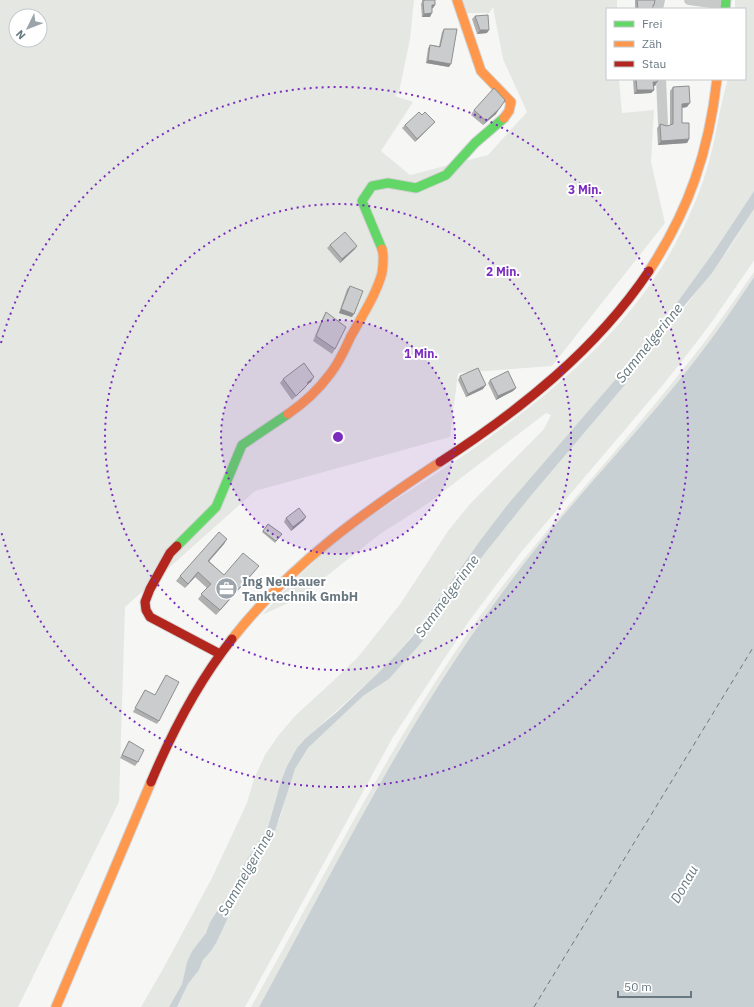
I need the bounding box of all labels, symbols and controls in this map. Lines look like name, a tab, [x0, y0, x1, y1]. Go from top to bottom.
north arrow	[8, 8, 48, 48]
legend	[606, 8, 746, 80]
text: Frei	[642, 16, 662, 31]
text: N	[13, 27, 29, 43]
text: Zäh	[642, 36, 662, 51]
text: Stau	[642, 56, 666, 71]
text: 3 Min.	[568, 182, 602, 197]
text: 2 Min.	[486, 264, 520, 279]
water label: Sammelgerinne	[612, 300, 686, 386]
text: 1 Min.	[404, 346, 438, 361]
centre of rings	[331, 430, 345, 444]
water label: Sammelgerinne	[411, 552, 483, 640]
place label: Ing Neubauer Tanktechnik GmbH	[242, 573, 358, 605]
office icon: Ing Neubauer Tanktechnik GmbH	[213, 575, 239, 601]
water label: Sammelgerinne	[214, 826, 278, 918]
water label: Donau	[666, 862, 702, 906]
scale bar	[618, 973, 691, 999]
text: 50 m	[624, 979, 652, 994]

